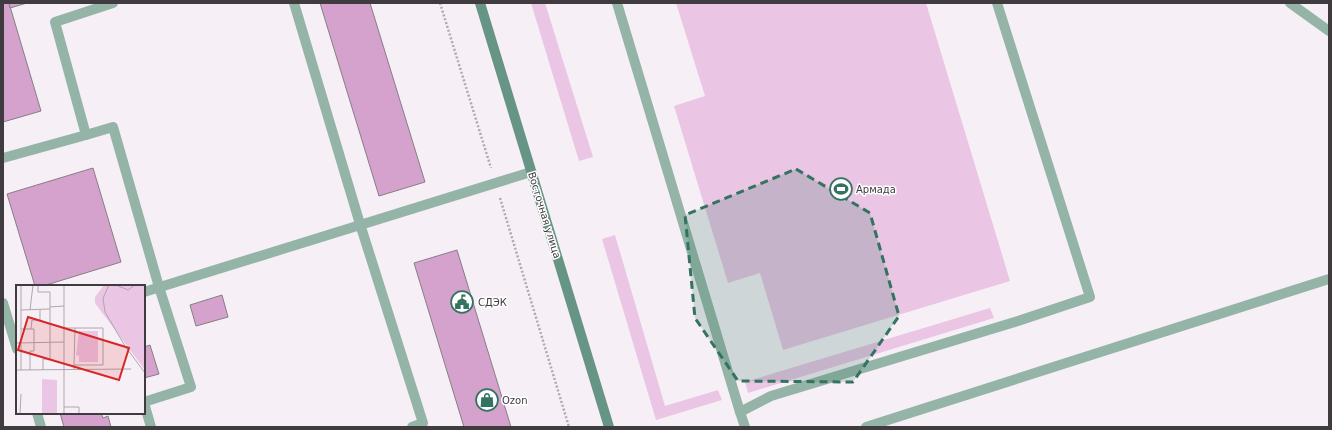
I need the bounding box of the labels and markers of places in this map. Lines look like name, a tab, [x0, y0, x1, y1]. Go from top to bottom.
sports icon: Армада	[828, 176, 854, 202]
place label: Армада	[856, 184, 896, 195]
public building icon: СДЭК	[449, 289, 475, 315]
place label: СДЭК	[478, 297, 507, 308]
shop icon: Ozon	[474, 387, 500, 413]
place label: Ozon	[502, 395, 528, 406]

